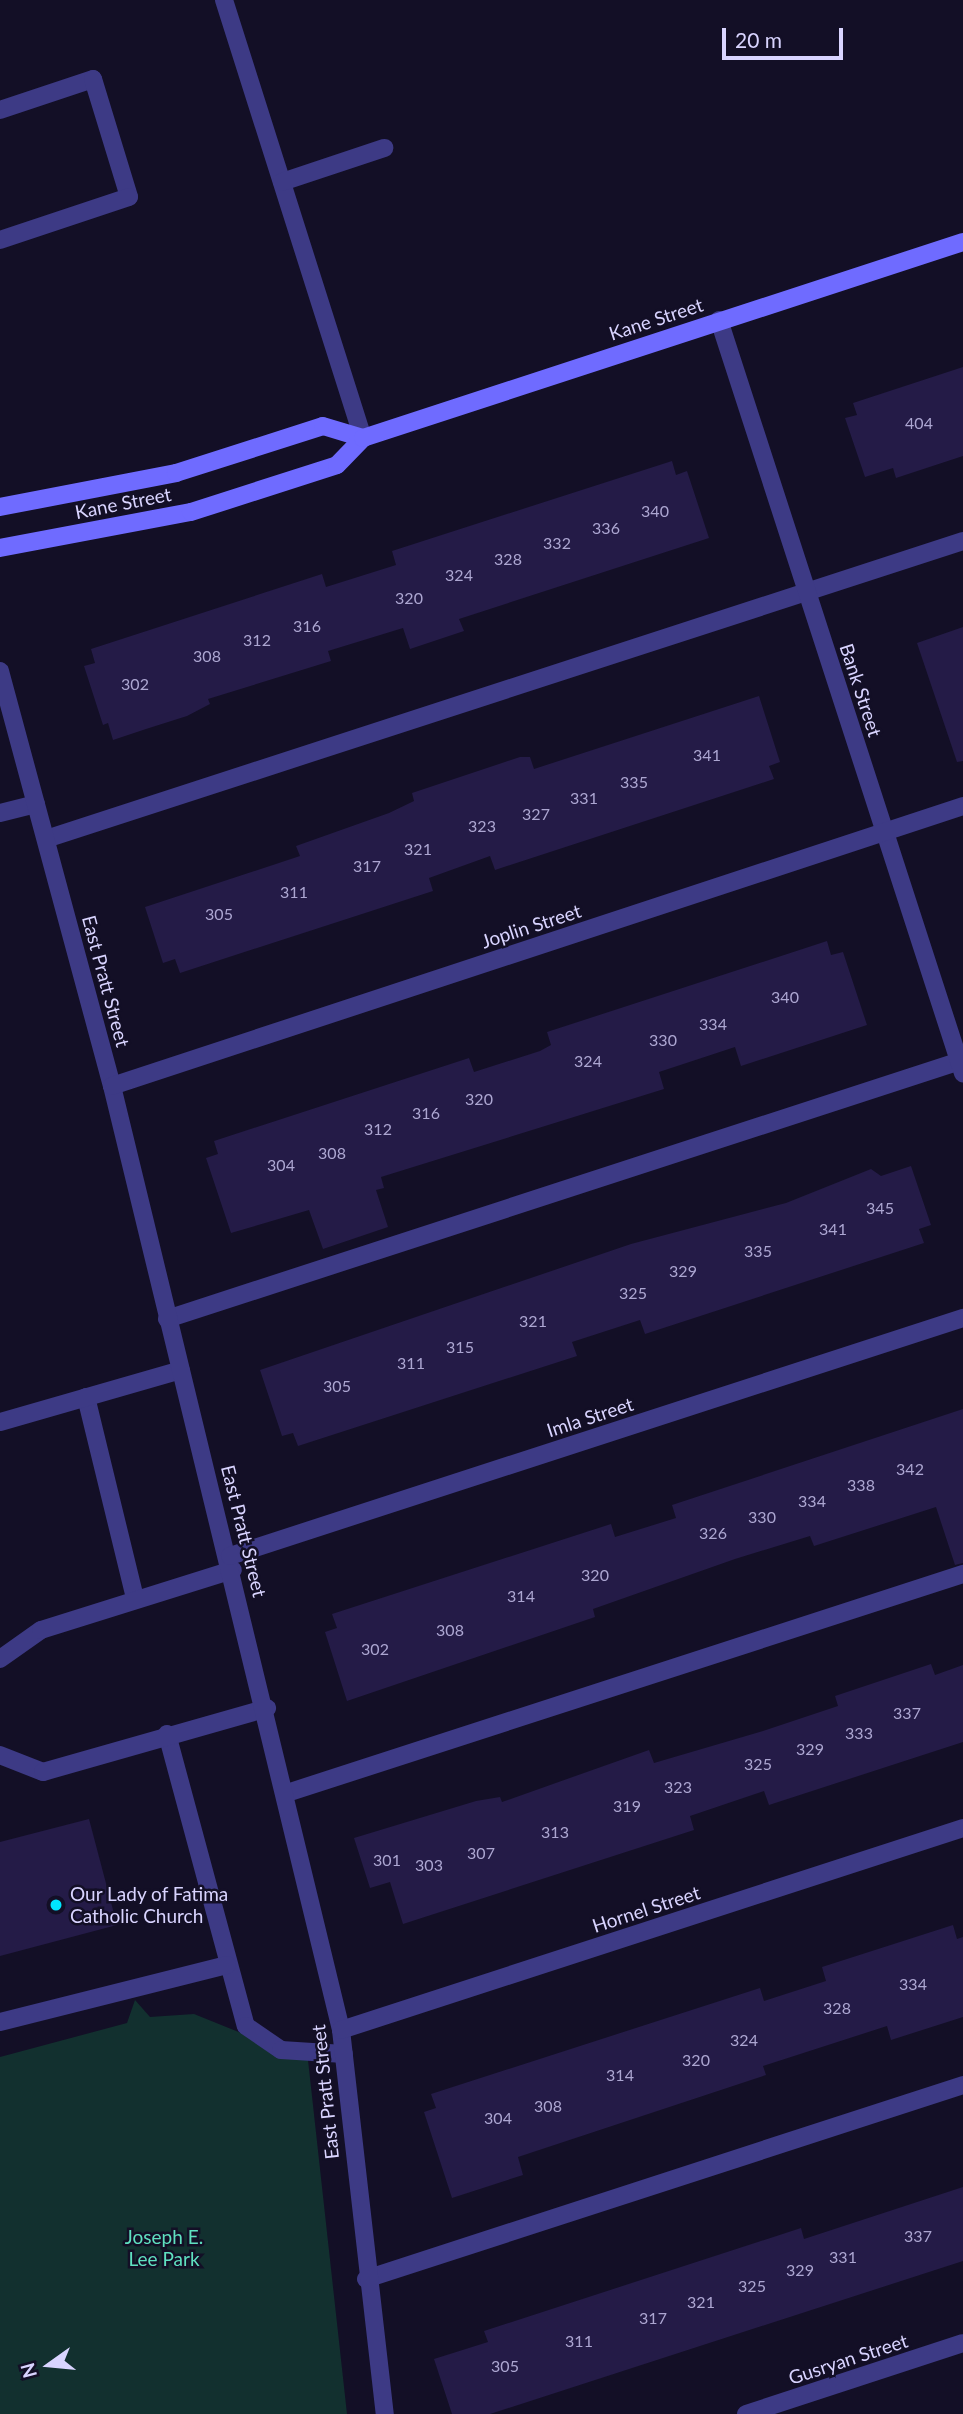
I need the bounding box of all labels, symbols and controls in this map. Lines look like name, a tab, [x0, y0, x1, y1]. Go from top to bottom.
scale bar	[725, 14, 846, 58]
text: 20 m	[735, 27, 782, 52]
street label: Kane Street	[606, 293, 706, 345]
house number: 404	[905, 413, 933, 433]
street label: Kane Street	[73, 483, 173, 523]
house number: 340	[641, 501, 669, 521]
house number: 336	[592, 518, 620, 538]
house number: 332	[543, 533, 571, 553]
house number: 328	[494, 549, 522, 569]
house number: 324	[445, 565, 473, 585]
house number: 320	[395, 588, 423, 608]
house number: 316	[293, 616, 321, 636]
house number: 312	[243, 630, 271, 650]
street label: Bank Street	[835, 640, 887, 740]
house number: 308	[193, 646, 221, 666]
house number: 302	[121, 674, 149, 694]
house number: 341	[693, 745, 721, 765]
house number: 335	[620, 772, 648, 792]
house number: 331	[570, 788, 598, 808]
house number: 327	[522, 804, 550, 824]
house number: 323	[468, 816, 496, 836]
house number: 321	[404, 839, 432, 859]
house number: 317	[353, 856, 381, 876]
house number: 311	[280, 882, 308, 902]
street label: Joplin Street	[478, 899, 584, 953]
house number: 305	[205, 904, 233, 924]
street label: East Pratt Street	[77, 913, 135, 1049]
house number: 340	[771, 987, 799, 1007]
house number: 334	[699, 1014, 727, 1034]
house number: 330	[649, 1030, 677, 1050]
house number: 324	[574, 1051, 602, 1071]
house number: 320	[465, 1089, 493, 1109]
house number: 316	[412, 1103, 440, 1123]
house number: 312	[364, 1119, 392, 1139]
house number: 308	[318, 1143, 346, 1163]
house number: 304	[267, 1155, 295, 1175]
house number: 345	[866, 1198, 894, 1218]
house number: 341	[819, 1219, 847, 1239]
house number: 335	[744, 1241, 772, 1261]
house number: 329	[669, 1261, 697, 1281]
house number: 325	[619, 1283, 647, 1303]
house number: 321	[519, 1311, 547, 1331]
house number: 315	[446, 1337, 474, 1357]
house number: 311	[397, 1353, 425, 1373]
house number: 305	[323, 1376, 351, 1396]
street label: Imla Street	[544, 1392, 636, 1442]
house number: 342	[896, 1459, 924, 1479]
street label: East Pratt Street	[217, 1463, 271, 1599]
house number: 338	[847, 1475, 875, 1495]
house number: 334	[798, 1491, 826, 1511]
house number: 330	[748, 1507, 776, 1527]
house number: 326	[699, 1523, 727, 1543]
house number: 320	[581, 1565, 609, 1585]
house number: 314	[507, 1586, 535, 1606]
house number: 308	[436, 1620, 464, 1640]
house number: 302	[361, 1639, 389, 1659]
house number: 337	[893, 1703, 921, 1723]
house number: 333	[845, 1723, 873, 1743]
house number: 329	[796, 1739, 824, 1759]
house number: 325	[744, 1754, 772, 1774]
house number: 323	[664, 1777, 692, 1797]
house number: 319	[613, 1796, 641, 1816]
house number: 313	[541, 1822, 569, 1842]
house number: 307	[467, 1843, 495, 1863]
house number: 301	[373, 1850, 401, 1870]
house number: 303	[415, 1855, 443, 1875]
street label: Hornel Street	[589, 1881, 703, 1937]
place label: Our Lady of Fatima Catholic Church	[70, 1883, 230, 1927]
marker: Our Lady of Fatima Catholic Church	[48, 1897, 64, 1913]
house number: 334	[899, 1974, 927, 1994]
house number: 328	[823, 1998, 851, 2018]
street label: East Pratt Street	[307, 2023, 343, 2161]
house number: 324	[730, 2030, 758, 2050]
house number: 320	[682, 2050, 710, 2070]
house number: 314	[606, 2065, 634, 2085]
house number: 308	[534, 2096, 562, 2116]
house number: 304	[484, 2108, 512, 2128]
park label: Joseph E. Lee Park	[125, 2226, 203, 2270]
house number: 337	[904, 2226, 932, 2246]
house number: 331	[829, 2247, 857, 2267]
house number: 329	[786, 2260, 814, 2280]
house number: 325	[738, 2276, 766, 2296]
house number: 321	[687, 2292, 715, 2312]
house number: 317	[639, 2308, 667, 2328]
street label: Gusryan Street	[786, 2329, 910, 2389]
north arrow	[14, 2330, 84, 2400]
house number: 311	[565, 2331, 593, 2351]
house number: 305	[491, 2356, 519, 2376]
text: N	[15, 2361, 41, 2381]

